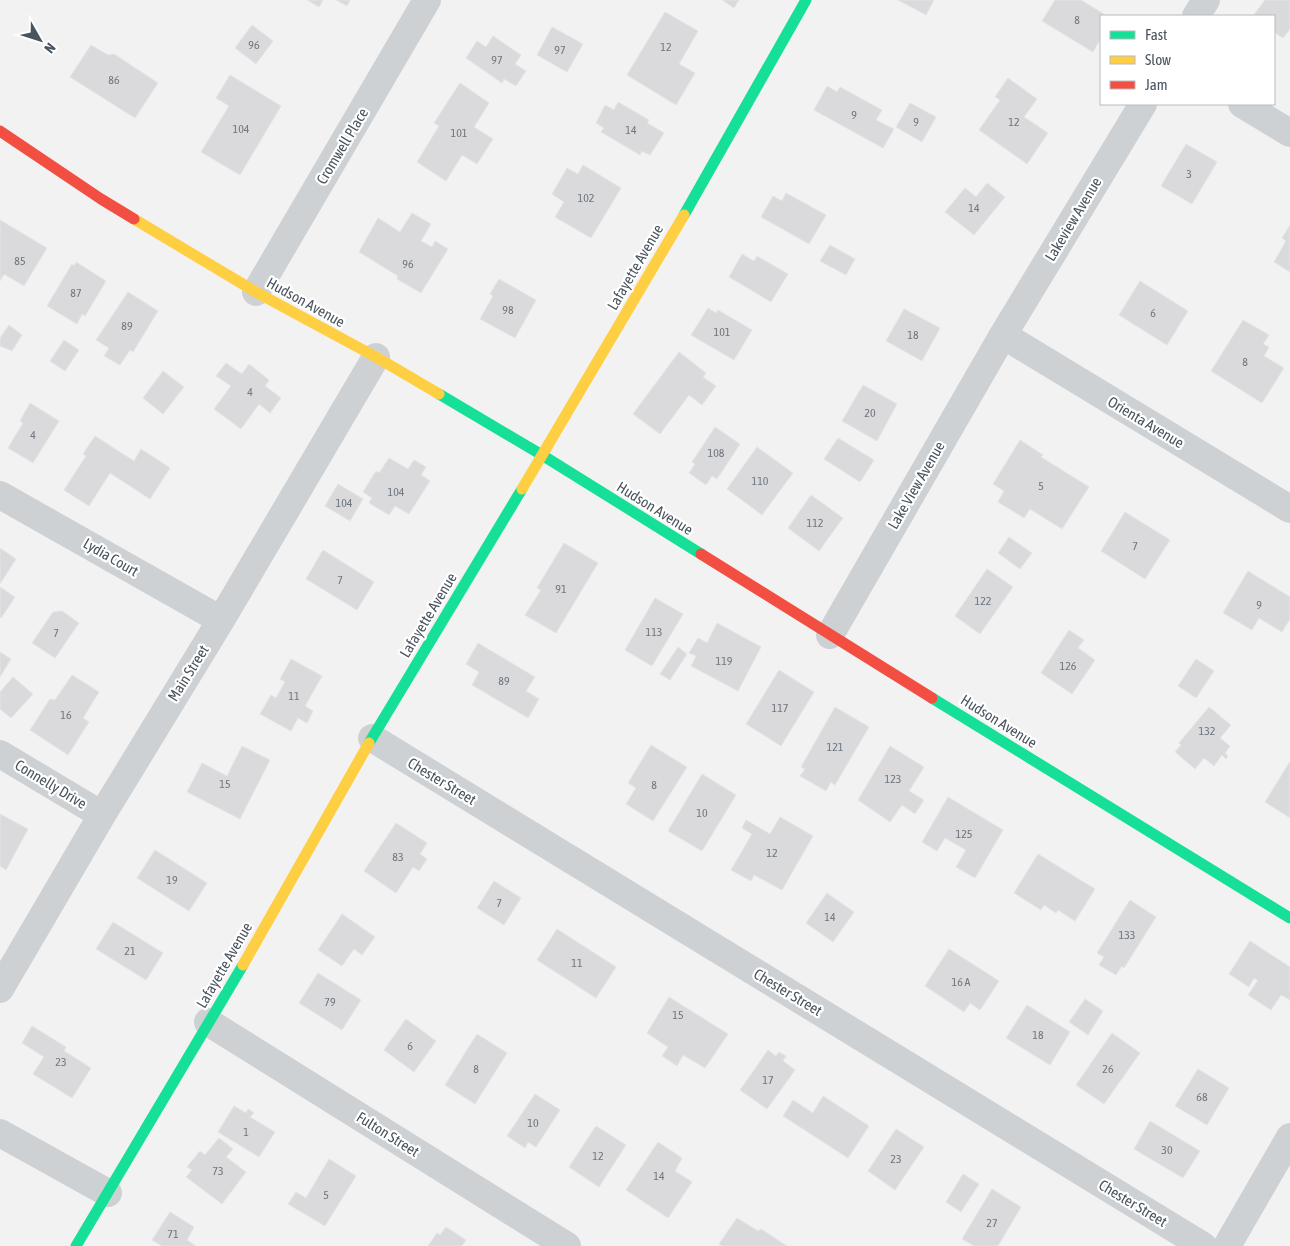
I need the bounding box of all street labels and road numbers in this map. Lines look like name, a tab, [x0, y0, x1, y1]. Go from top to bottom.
street label: Cromwell Place	[313, 105, 371, 187]
street label: Lakeview Avenue	[1041, 174, 1105, 264]
street label: Lafayette Avenue	[604, 221, 666, 313]
street label: Hudson Avenue	[264, 274, 348, 330]
street label: Orienta Avenue	[1105, 393, 1187, 451]
street label: Lake View Avenue	[884, 438, 948, 532]
street label: Hudson Avenue	[614, 478, 696, 538]
street label: Lydia Court	[80, 534, 142, 580]
street label: Lafayette Avenue	[396, 569, 460, 660]
street label: Main Street	[164, 642, 212, 704]
street label: Hudson Avenue	[958, 691, 1040, 751]
street label: Chester Street	[405, 754, 479, 808]
street label: Connelly Drive	[12, 756, 90, 812]
street label: Lafayette Avenue	[193, 919, 255, 1011]
street label: Chester Street	[751, 965, 825, 1019]
street label: Fulton Street	[354, 1108, 422, 1160]
street label: Chester Street	[1096, 1176, 1170, 1230]

